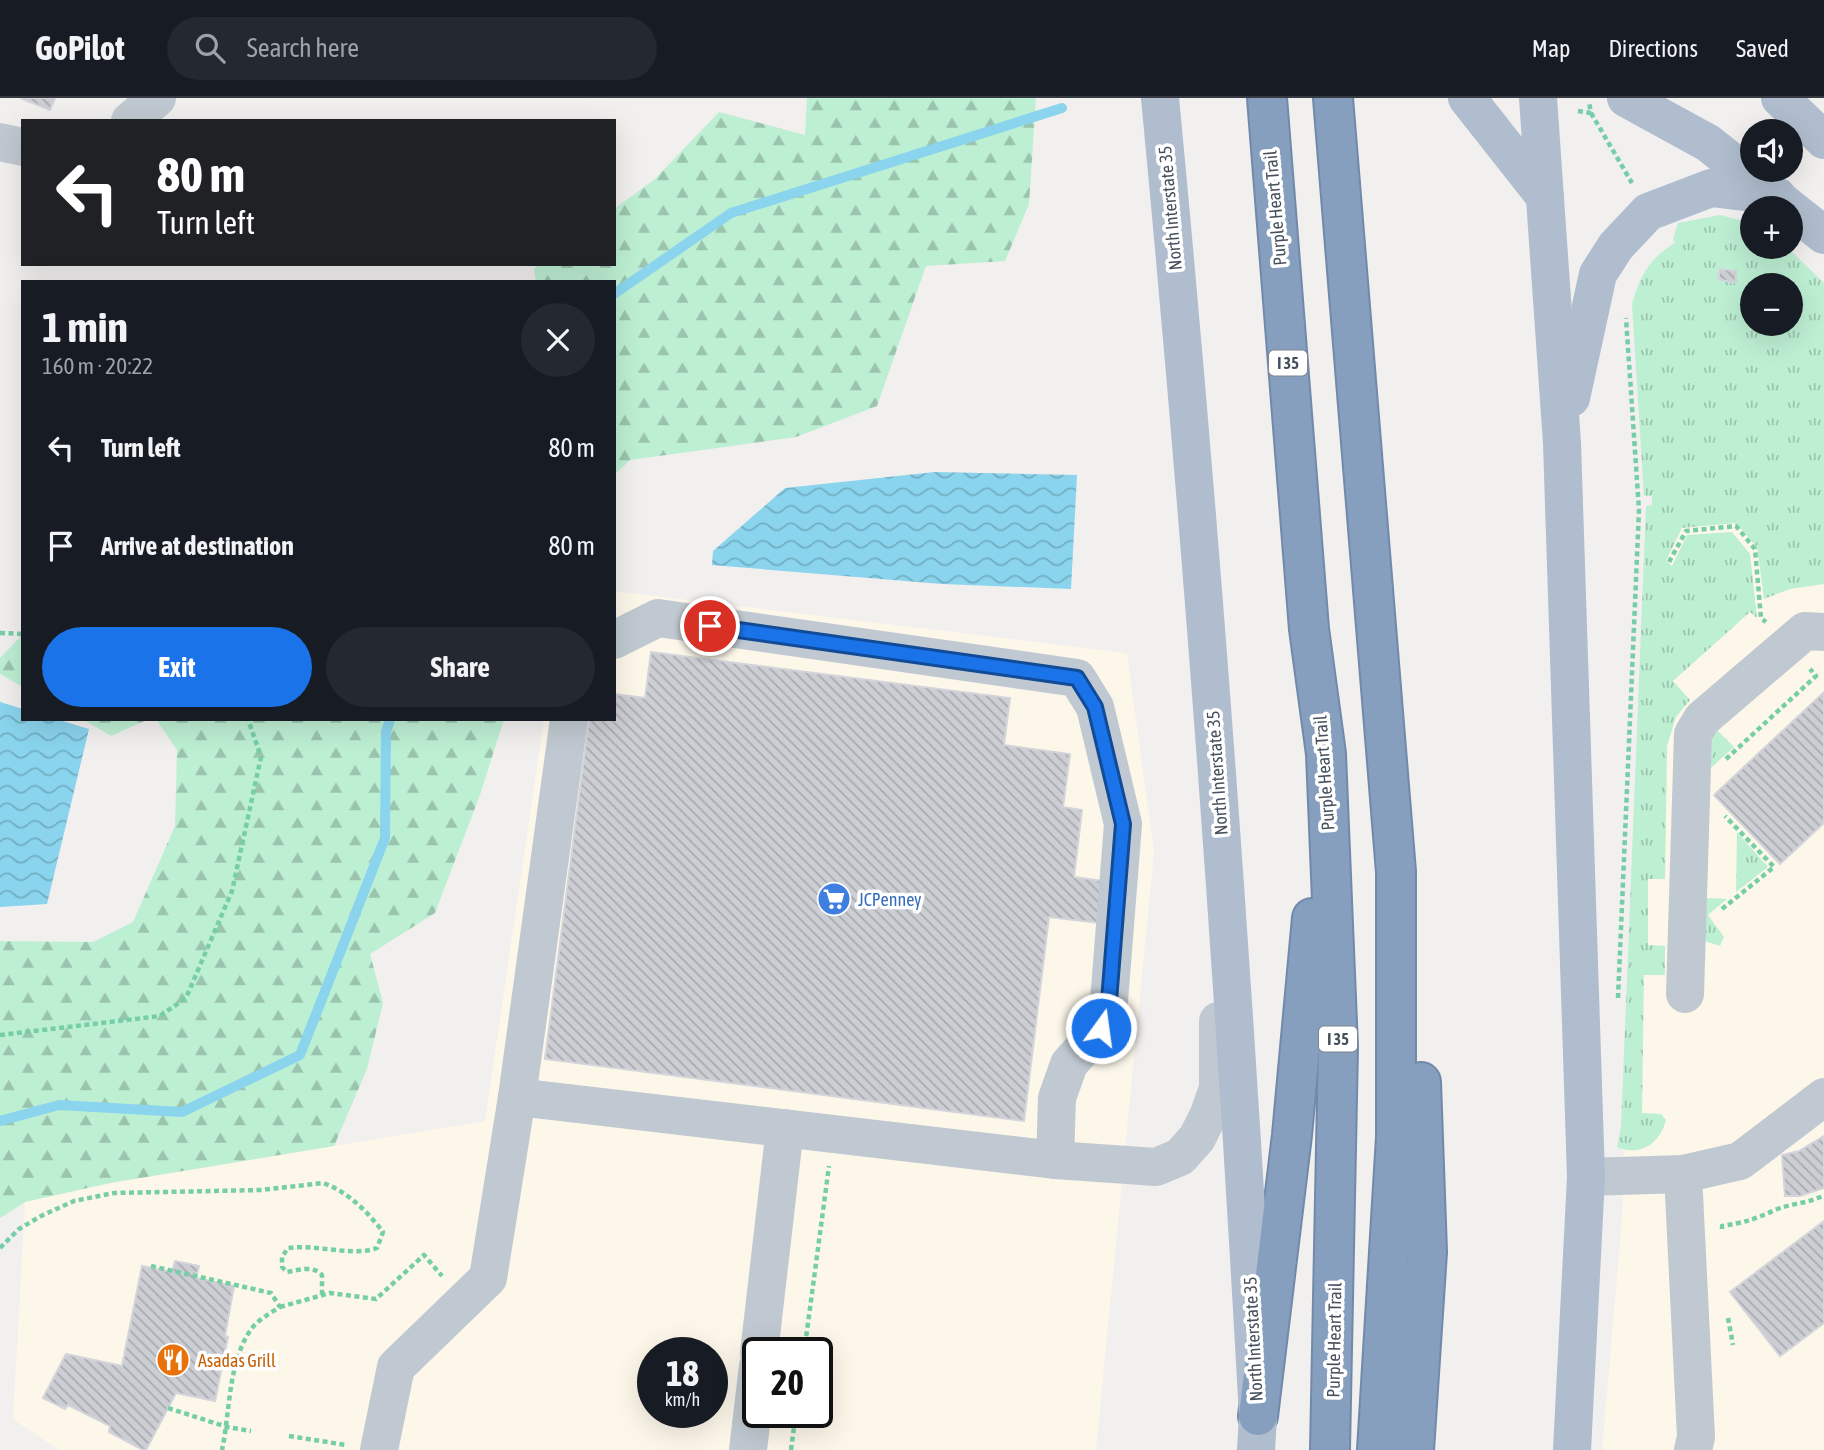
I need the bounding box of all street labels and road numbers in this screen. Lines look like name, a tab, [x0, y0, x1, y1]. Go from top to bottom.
street label: North Interstate 35	[1154, 145, 1186, 271]
street label: Purple Heart Trail	[1259, 149, 1290, 266]
road number: I 35	[1269, 350, 1307, 376]
street label: North Interstate 35	[1202, 710, 1232, 836]
street label: Purple Heart Trail	[1309, 714, 1339, 831]
road number: I 35	[1319, 1026, 1357, 1051]
street label: North Interstate 35	[1239, 1276, 1267, 1402]
street label: Purple Heart Trail	[1322, 1282, 1346, 1398]

